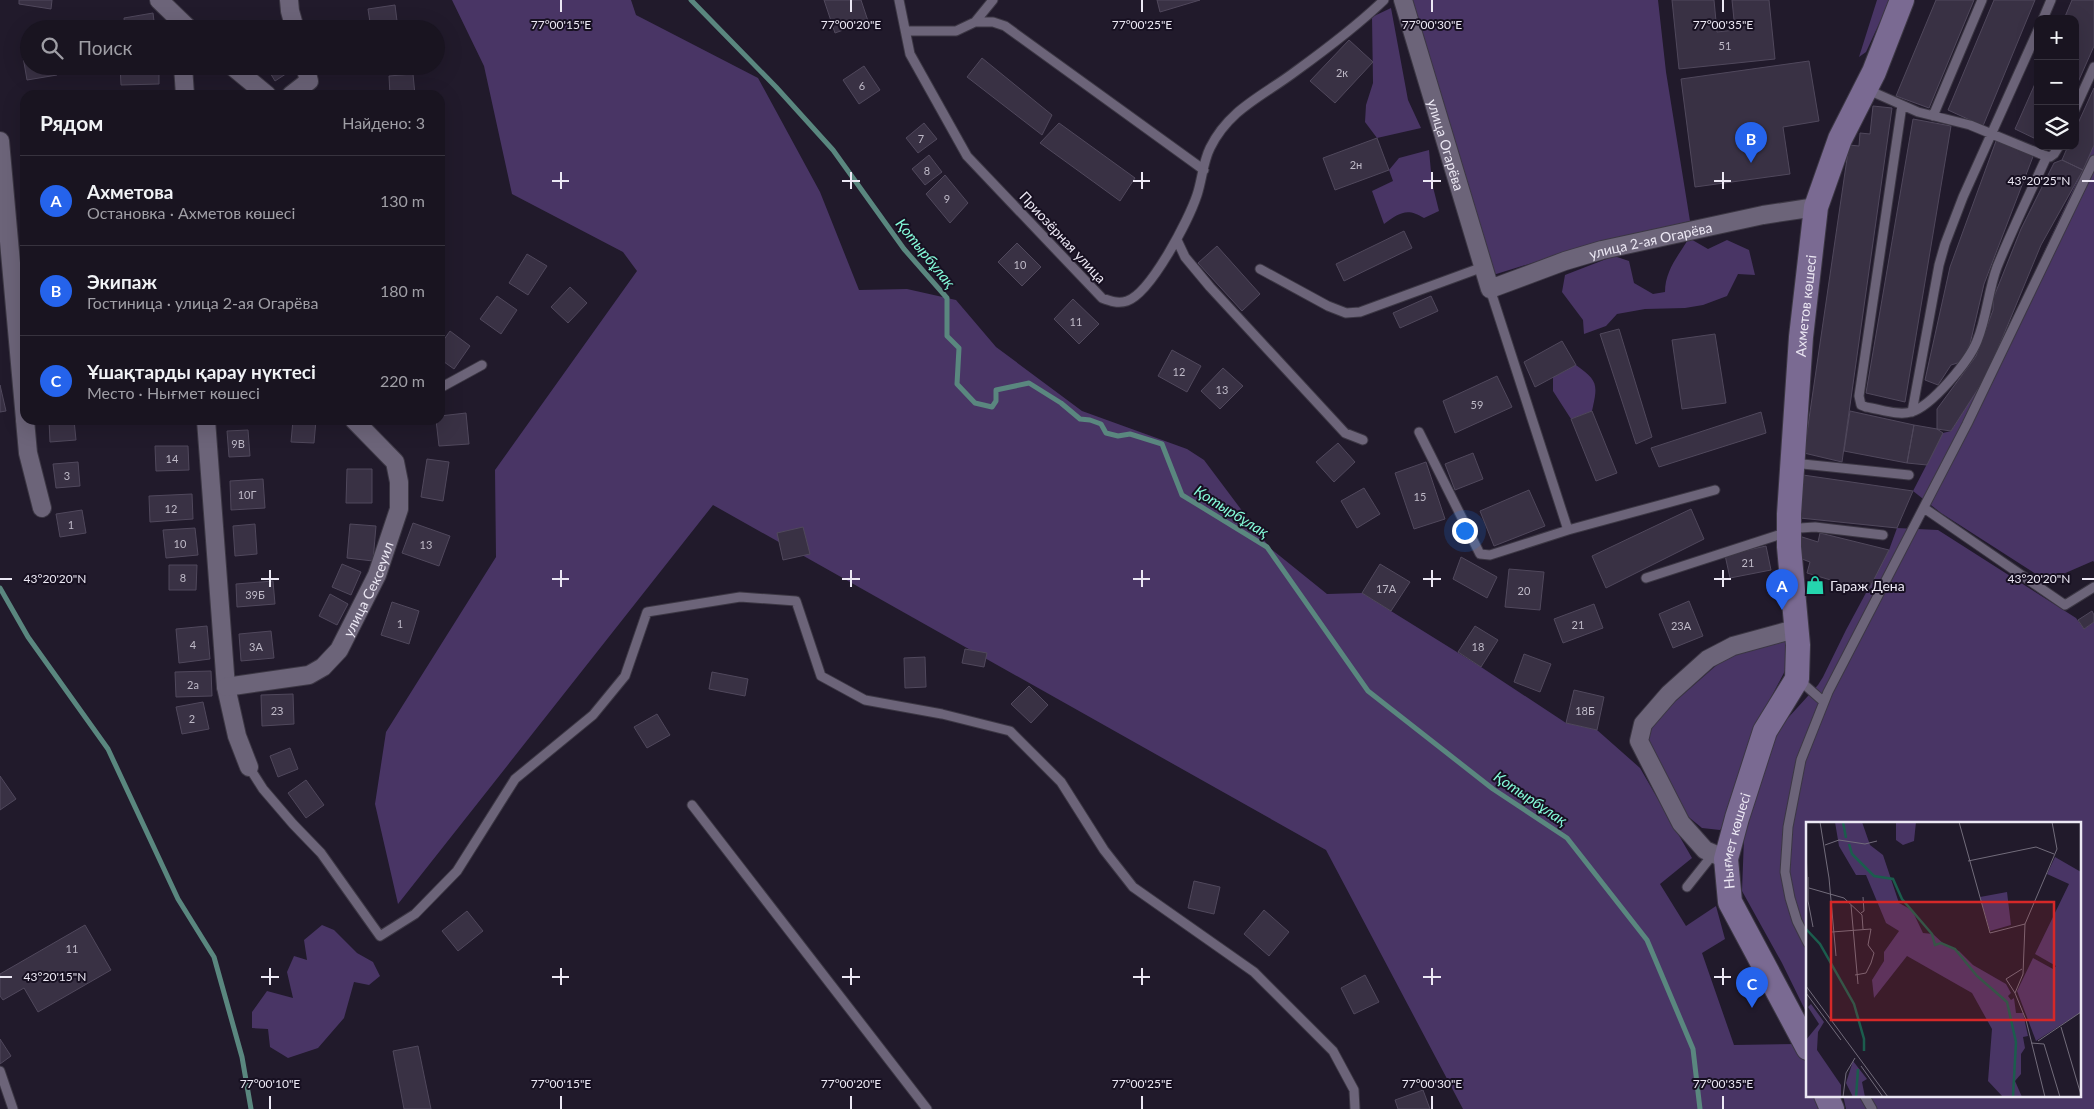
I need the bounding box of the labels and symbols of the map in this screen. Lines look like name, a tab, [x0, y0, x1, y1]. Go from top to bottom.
text: 77°00'15"E	[531, 17, 591, 32]
text: 77°00'20"E	[821, 17, 881, 32]
text: 77°00'25"E	[1112, 17, 1172, 32]
text: 77°00'30"E	[1402, 17, 1462, 32]
text: 77°00'35"E	[1693, 17, 1753, 32]
house number: 51	[1719, 39, 1731, 52]
house number: 2к	[1336, 66, 1348, 79]
house number: 6	[859, 79, 865, 92]
street label: улица Огарёва	[1425, 97, 1468, 192]
pin: B	[1735, 122, 1767, 163]
house number: 7	[918, 132, 924, 145]
house number: 2н	[1350, 158, 1362, 171]
house number: 8	[924, 164, 930, 177]
text: 43°20'25"N	[2008, 173, 2070, 188]
street label: Приозёрная улица	[1016, 188, 1110, 286]
house number: 9	[944, 192, 950, 205]
water label: Қотырбұлақ	[892, 214, 960, 292]
street label: улица 2-ая Огарёва	[1587, 218, 1714, 262]
street label: Ахметов көшесі	[1791, 254, 1819, 357]
house number: 10	[1014, 258, 1027, 271]
house number: 11	[1070, 315, 1082, 328]
house number: 12	[1173, 365, 1185, 378]
house number: 13	[1216, 383, 1228, 396]
house number: 59	[1471, 398, 1483, 411]
house number: 9В	[231, 437, 245, 450]
house number: 14	[166, 452, 179, 465]
house number: 3	[64, 469, 70, 482]
water label: Қотырбұлақ	[1191, 481, 1273, 541]
house number: 10Г	[238, 488, 256, 501]
house number: 15	[1414, 490, 1426, 503]
house number: 12	[165, 502, 177, 515]
house number: 1	[68, 518, 74, 531]
your location	[1452, 518, 1478, 544]
house number: 10	[174, 537, 187, 550]
house number: 13	[420, 538, 432, 551]
street label: улица Сексеуил	[339, 539, 396, 639]
house number: 21	[1742, 556, 1754, 569]
pin: A	[1766, 569, 1798, 610]
text: 43°20'20"N	[24, 571, 86, 586]
house number: 8	[180, 571, 186, 584]
text: 43°20'20"N	[2008, 571, 2070, 586]
shop icon: Гараж Дена	[1804, 574, 1826, 596]
place label: Гараж Дена	[1830, 577, 1905, 594]
house number: 17А	[1376, 582, 1397, 595]
house number: 20	[1518, 584, 1531, 597]
house number: 39Б	[245, 588, 265, 601]
house number: 1	[397, 617, 403, 630]
house number: 21	[1572, 618, 1584, 631]
house number: 23А	[1671, 619, 1692, 632]
house number: 4	[190, 638, 197, 651]
house number: 3А	[249, 640, 263, 653]
house number: 18	[1472, 640, 1484, 653]
house number: 2а	[187, 678, 199, 691]
house number: 2З	[271, 704, 283, 717]
house number: 18Б	[1575, 704, 1595, 717]
house number: 2	[189, 712, 195, 725]
water label: Қотырбұлақ	[1491, 767, 1571, 829]
street label: Нығмет көшесі	[1717, 790, 1753, 890]
inset map	[1806, 822, 2082, 1096]
house number: 11	[66, 942, 78, 955]
pin: C	[1736, 967, 1768, 1008]
text: 43°20'15"N	[24, 969, 86, 984]
text: 77°00'10"E	[240, 1076, 300, 1091]
text: 77°00'15"E	[531, 1076, 591, 1091]
text: 77°00'20"E	[821, 1076, 881, 1091]
text: 77°00'25"E	[1112, 1076, 1172, 1091]
text: 77°00'30"E	[1402, 1076, 1462, 1091]
text: 77°00'35"E	[1693, 1076, 1753, 1091]

